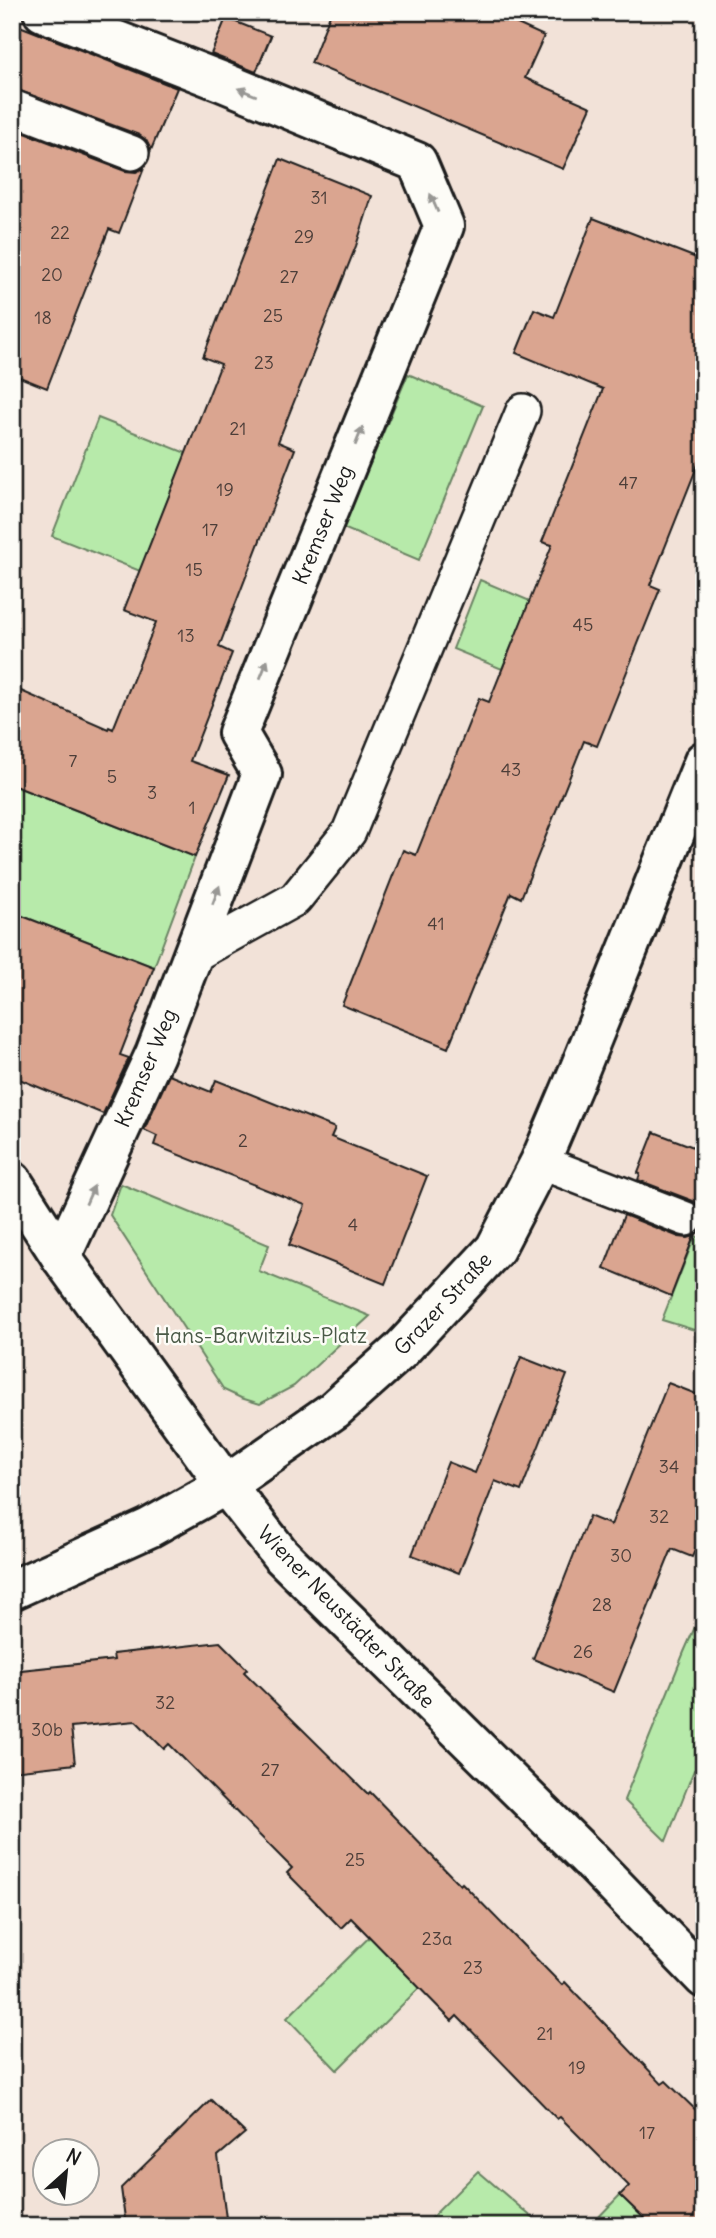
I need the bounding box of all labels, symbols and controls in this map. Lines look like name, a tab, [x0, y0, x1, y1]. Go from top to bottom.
one-way arrow	[237, 86, 258, 97]
house number: 31	[310, 186, 328, 209]
one-way arrow	[428, 192, 439, 213]
house number: 22	[50, 221, 70, 244]
house number: 29	[294, 225, 314, 248]
house number: 20	[41, 263, 63, 286]
house number: 27	[280, 265, 299, 288]
house number: 25	[263, 304, 283, 327]
house number: 18	[34, 306, 52, 329]
house number: 23	[254, 351, 274, 374]
house number: 21	[229, 417, 247, 440]
one-way arrow	[353, 425, 364, 446]
street label: Kremser Weg	[286, 461, 359, 588]
house number: 47	[618, 471, 638, 494]
house number: 19	[216, 478, 234, 501]
house number: 17	[202, 518, 218, 541]
house number: 15	[185, 558, 203, 581]
house number: 45	[573, 613, 593, 636]
house number: 13	[177, 624, 195, 647]
one-way arrow	[258, 659, 269, 680]
house number: 7	[69, 749, 78, 772]
house number: 43	[501, 758, 521, 781]
house number: 5	[107, 765, 117, 788]
house number: 3	[147, 781, 157, 804]
house number: 1	[188, 796, 196, 819]
one-way arrow	[210, 884, 221, 905]
house number: 41	[427, 912, 445, 935]
street label: Kremser Weg	[108, 1004, 183, 1131]
house number: 2	[238, 1129, 248, 1152]
one-way arrow	[84, 1185, 96, 1205]
house number: 4	[348, 1213, 358, 1236]
street label: Grazer Straße	[388, 1246, 497, 1361]
park label: Hans-Barwitzius-Platz	[155, 1322, 367, 1349]
house number: 34	[659, 1455, 679, 1478]
house number: 32	[649, 1505, 669, 1528]
street label: Wiener Neustädter Straße	[252, 1519, 441, 1714]
house number: 30	[610, 1544, 632, 1567]
house number: 28	[592, 1593, 612, 1616]
house number: 26	[573, 1640, 593, 1663]
house number: 32	[155, 1691, 175, 1714]
house number: 30b	[31, 1718, 63, 1741]
house number: 27	[261, 1758, 280, 1781]
house number: 25	[345, 1848, 365, 1871]
house number: 23a	[422, 1927, 452, 1950]
house number: 23	[463, 1956, 483, 1979]
house number: 21	[536, 2022, 554, 2045]
house number: 19	[568, 2056, 586, 2079]
house number: 17	[639, 2121, 655, 2144]
north arrow	[32, 2136, 102, 2206]
text: N	[62, 2143, 85, 2171]

